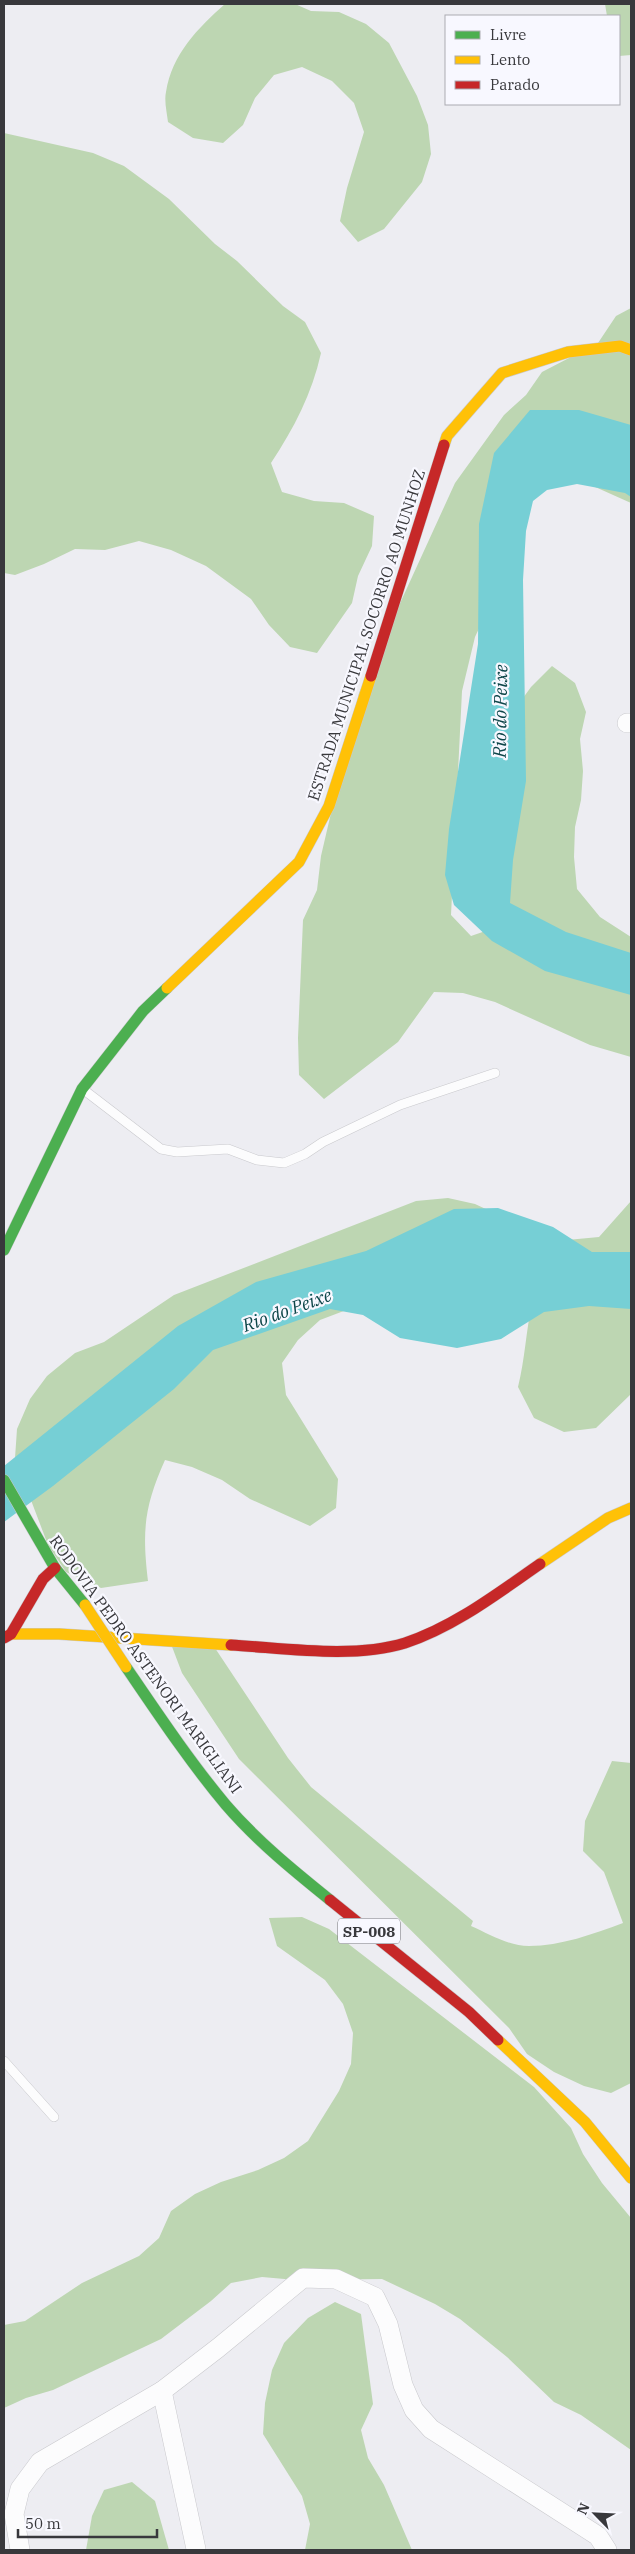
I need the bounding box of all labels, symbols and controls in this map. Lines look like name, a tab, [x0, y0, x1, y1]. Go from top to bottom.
legend	[445, 15, 620, 105]
text: Livre	[490, 25, 526, 44]
text: Lento	[490, 50, 530, 69]
text: Parado	[490, 75, 540, 94]
street label: ESTRADA MUNICIPAL SOCORRO AO MUNHOZ	[303, 467, 429, 803]
water label: Rio do Peixe	[488, 664, 512, 759]
water label: Rio do Peixe	[238, 1283, 335, 1337]
street label: RODOVIA PEDRO ASTENORI MARIGLIANI	[46, 1531, 246, 1797]
road number: SP-008	[338, 1918, 400, 1944]
north arrow	[570, 2489, 620, 2539]
text: N	[573, 2500, 594, 2517]
scale bar	[18, 2506, 156, 2538]
text: 50 m	[25, 2514, 61, 2533]

